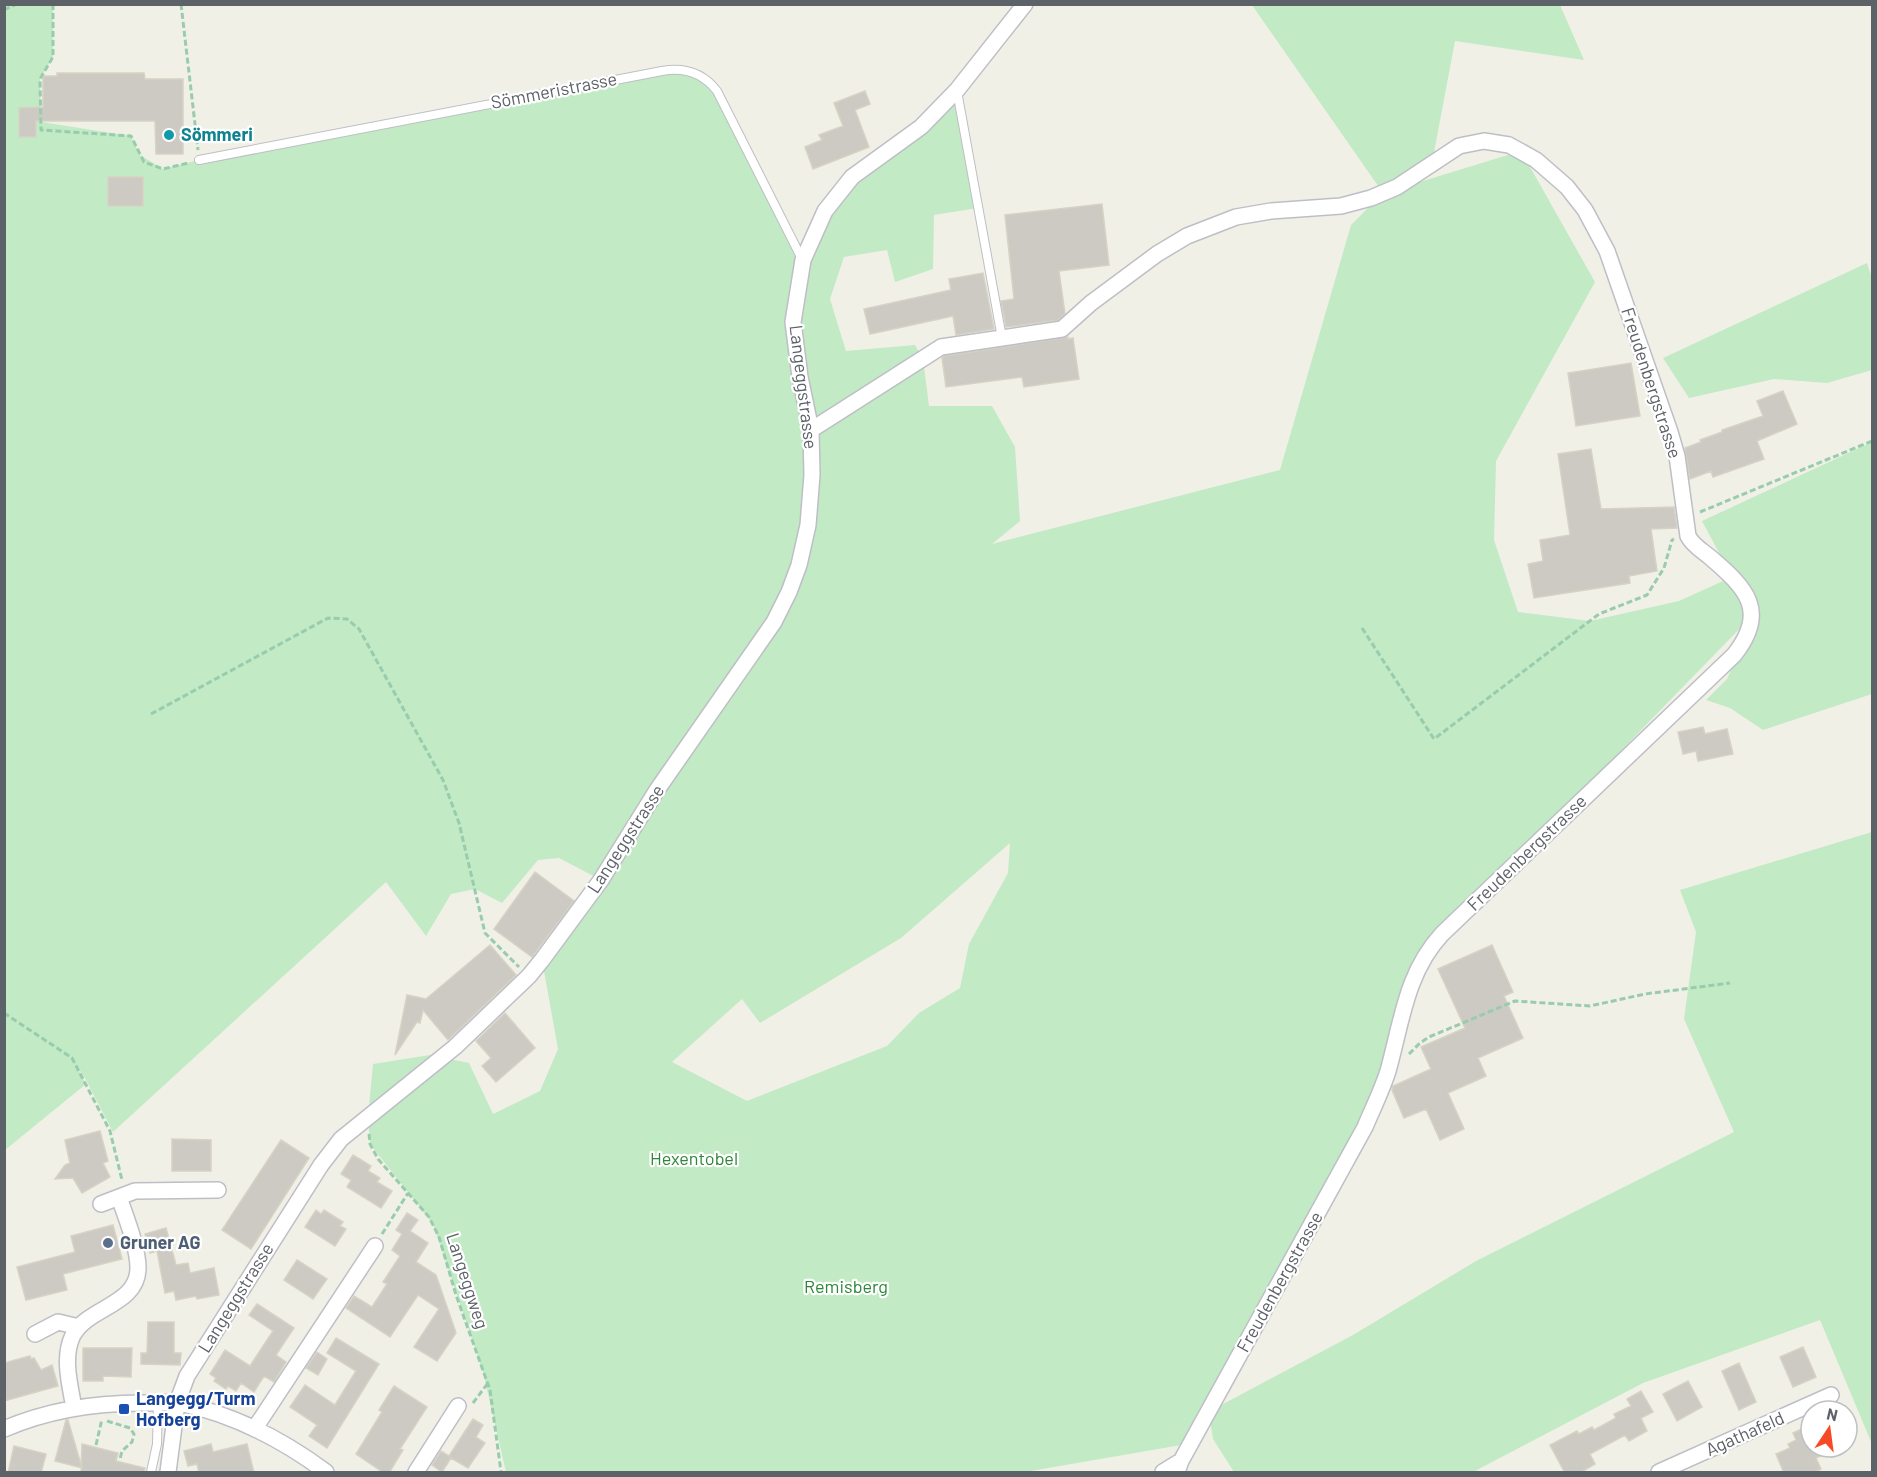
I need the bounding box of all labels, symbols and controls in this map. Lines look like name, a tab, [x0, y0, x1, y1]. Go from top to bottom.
street label: Sömmeristrasse	[489, 67, 619, 113]
place label: Sömmeri	[181, 123, 253, 145]
marker: Sömmeri	[162, 128, 176, 142]
street label: Freudenbergstrasse	[1617, 304, 1687, 461]
street label: Langeggstrasse	[785, 323, 823, 450]
street label: Langeggstrasse	[582, 780, 668, 897]
street label: Freudenbergstrasse	[1462, 790, 1591, 915]
park label: Hexentobel	[650, 1147, 738, 1169]
street label: Freudenbergstrasse	[1231, 1207, 1327, 1356]
street label: Langeggweg	[442, 1230, 494, 1331]
place label: Gruner AG	[120, 1231, 201, 1253]
marker: Gruner AG	[101, 1236, 115, 1250]
street label: Langeggstrasse	[193, 1239, 278, 1356]
park label: Remisberg	[804, 1275, 888, 1297]
place label: Langegg/Turm Hofberg	[136, 1387, 255, 1430]
north arrow	[1799, 1399, 1859, 1459]
marker: Langegg/Turm Hofberg	[117, 1402, 131, 1416]
text: N	[1825, 1403, 1840, 1424]
street label: Agathafeld	[1702, 1406, 1787, 1460]

